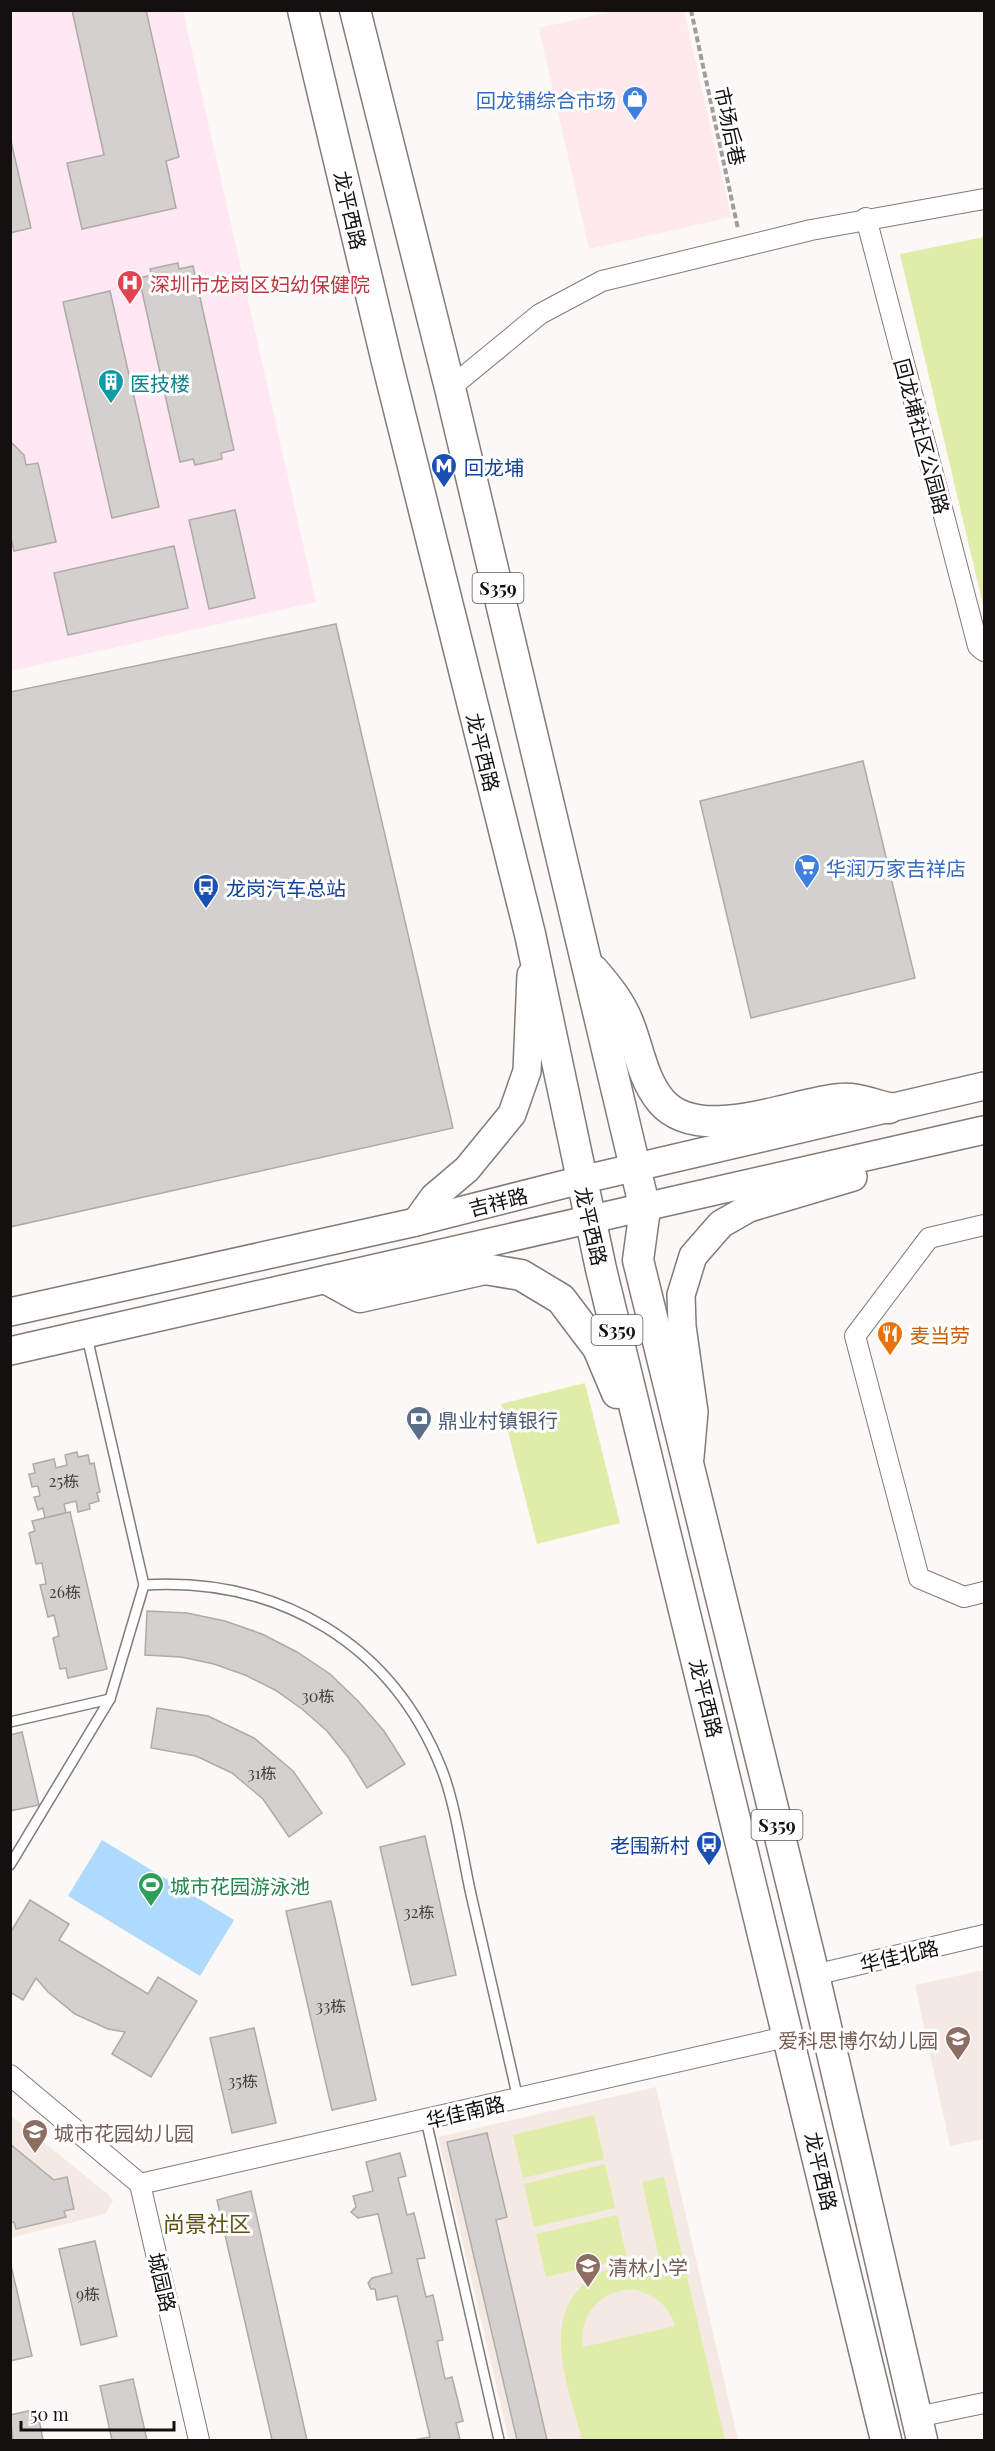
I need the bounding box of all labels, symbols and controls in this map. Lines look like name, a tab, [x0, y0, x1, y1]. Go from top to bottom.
shop icon: 回龙铺综合市场	[620, 84, 650, 122]
street label: 市场后巷	[709, 84, 753, 168]
place label: 回龙铺综合市场	[476, 86, 616, 113]
street label: 龙平西路	[329, 168, 373, 252]
hospital icon: 深圳市龙岗区妇幼保健院	[115, 268, 145, 306]
place label: 深圳市龙岗区妇幼保健院	[150, 270, 370, 297]
street label: 回龙埔社区公园路	[889, 355, 957, 517]
building icon: 医技楼	[96, 367, 126, 405]
place label: 医技楼	[130, 369, 190, 396]
metro station icon: 回龙埔	[429, 451, 459, 489]
place label: 回龙埔	[464, 453, 524, 480]
road number: S359	[472, 573, 524, 603]
street label: 龙平西路	[461, 710, 507, 794]
supermarket icon: 华润万家吉祥店	[792, 852, 822, 890]
place label: 华润万家吉祥店	[826, 854, 966, 881]
bus stop icon: 龙岗汽车总站	[191, 872, 221, 910]
place label: 龙岗汽车总站	[226, 874, 346, 901]
street label: 吉祥路	[466, 1181, 530, 1221]
street label: 龙平西路	[570, 1184, 614, 1268]
road number: S359	[592, 1315, 642, 1345]
restaurant icon: 麦当劳	[875, 1319, 905, 1357]
place label: 麦当劳	[910, 1321, 970, 1348]
bank icon: 鼎业村镇银行	[404, 1404, 434, 1442]
place label: 鼎业村镇银行	[438, 1406, 558, 1433]
house number: 25栋	[49, 1470, 79, 1491]
house number: 26栋	[49, 1581, 81, 1602]
street label: 龙平西路	[684, 1656, 730, 1740]
house number: 30栋	[302, 1685, 334, 1706]
house number: 31栋	[247, 1762, 277, 1783]
road number: S359	[752, 1810, 802, 1840]
bus stop icon: 老围新村	[694, 1829, 724, 1867]
place label: 老围新村	[610, 1831, 690, 1858]
sports icon: 城市花园游泳池	[136, 1870, 166, 1908]
place label: 城市花园游泳池	[170, 1872, 310, 1899]
house number: 32栋	[404, 1901, 434, 1922]
street label: 华佳北路	[857, 1933, 941, 1977]
house number: 33栋	[316, 1995, 346, 2016]
school or university icon: 爱科思博尔幼儿园	[943, 2024, 973, 2062]
place label: 爱科思博尔幼儿园	[778, 2026, 938, 2053]
house number: 35栋	[228, 2070, 258, 2091]
street label: 华佳南路	[423, 2089, 507, 2133]
school or university icon: 城市花园幼儿园	[20, 2117, 50, 2155]
place label: 城市花园幼儿园	[54, 2119, 194, 2146]
street label: 龙平西路	[800, 2129, 844, 2213]
district label: 尚景社区	[163, 2208, 251, 2238]
street label: 城园路	[143, 2250, 183, 2314]
school or university icon: 清林小学	[573, 2251, 603, 2289]
place label: 清林小学	[608, 2253, 688, 2280]
house number: 9栋	[76, 2283, 100, 2304]
scale bar	[21, 2394, 174, 2432]
text: 50 m	[30, 2402, 69, 2426]

